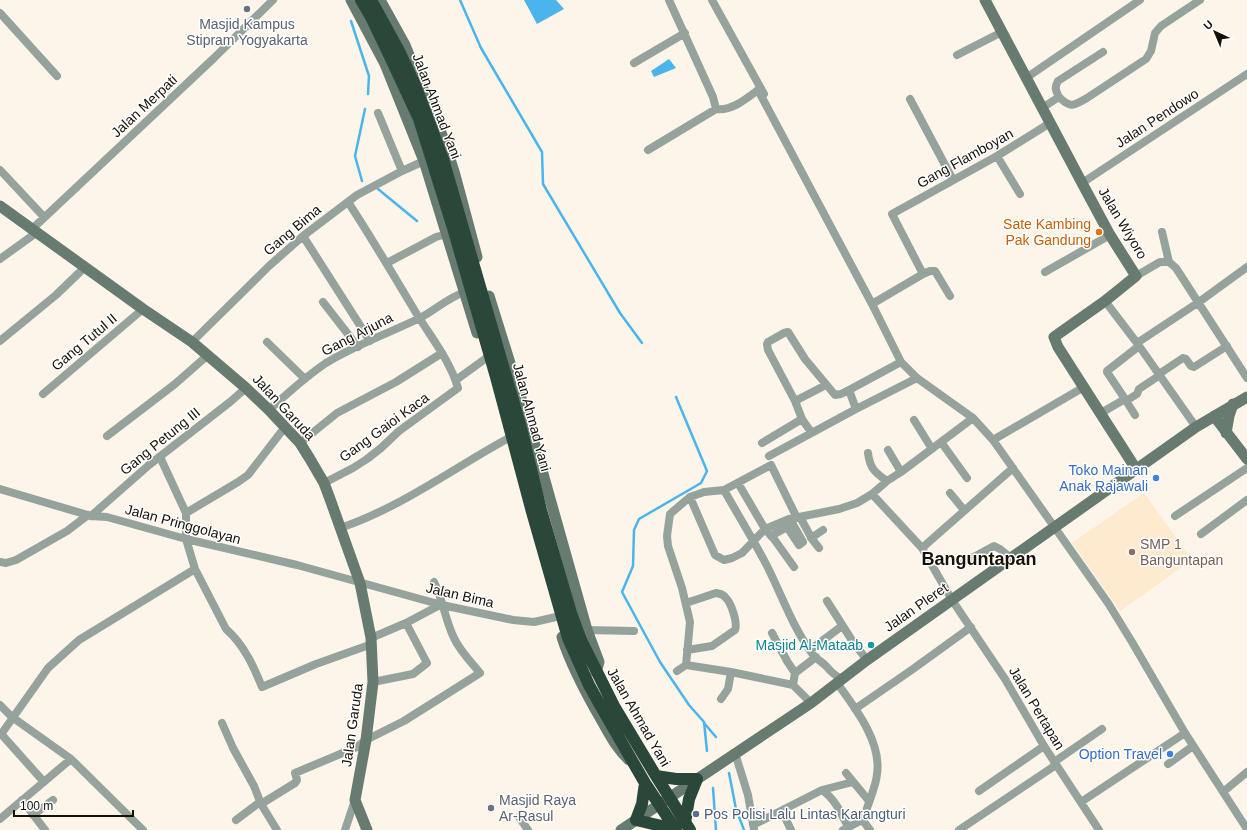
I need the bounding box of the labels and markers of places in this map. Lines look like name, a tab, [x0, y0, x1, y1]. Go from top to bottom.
marker: Masjid Kampus Stipram Yogyakarta	[242, 4, 252, 14]
place label: Masjid Kampus Stipram Yogyakarta	[186, 16, 308, 48]
place label: Sate Kambing Pak Gandung	[1003, 216, 1091, 248]
marker: Sate Kambing Pak Gandung	[1094, 227, 1104, 237]
place label: Toko Mainan Anak Rajawali	[1059, 462, 1148, 494]
marker: Toko Mainan Anak Rajawali	[1151, 473, 1161, 483]
place label: SMP 1 Banguntapan	[1140, 536, 1223, 568]
marker: SMP 1 Banguntapan	[1127, 547, 1137, 557]
place label: Masjid Al-Mataab	[756, 637, 863, 653]
marker: Masjid Al-Mataab	[866, 640, 876, 650]
place label: Option Travel	[1079, 746, 1162, 762]
marker: Option Travel	[1165, 749, 1175, 759]
place label: Masjid Raya Ar-Rasul	[499, 792, 576, 824]
marker: Masjid Raya Ar-Rasul	[486, 803, 496, 813]
place label: Pos Polisi Lalu Lintas Karangturi	[704, 806, 906, 822]
marker: Pos Polisi Lalu Lintas Karangturi	[691, 809, 701, 819]

